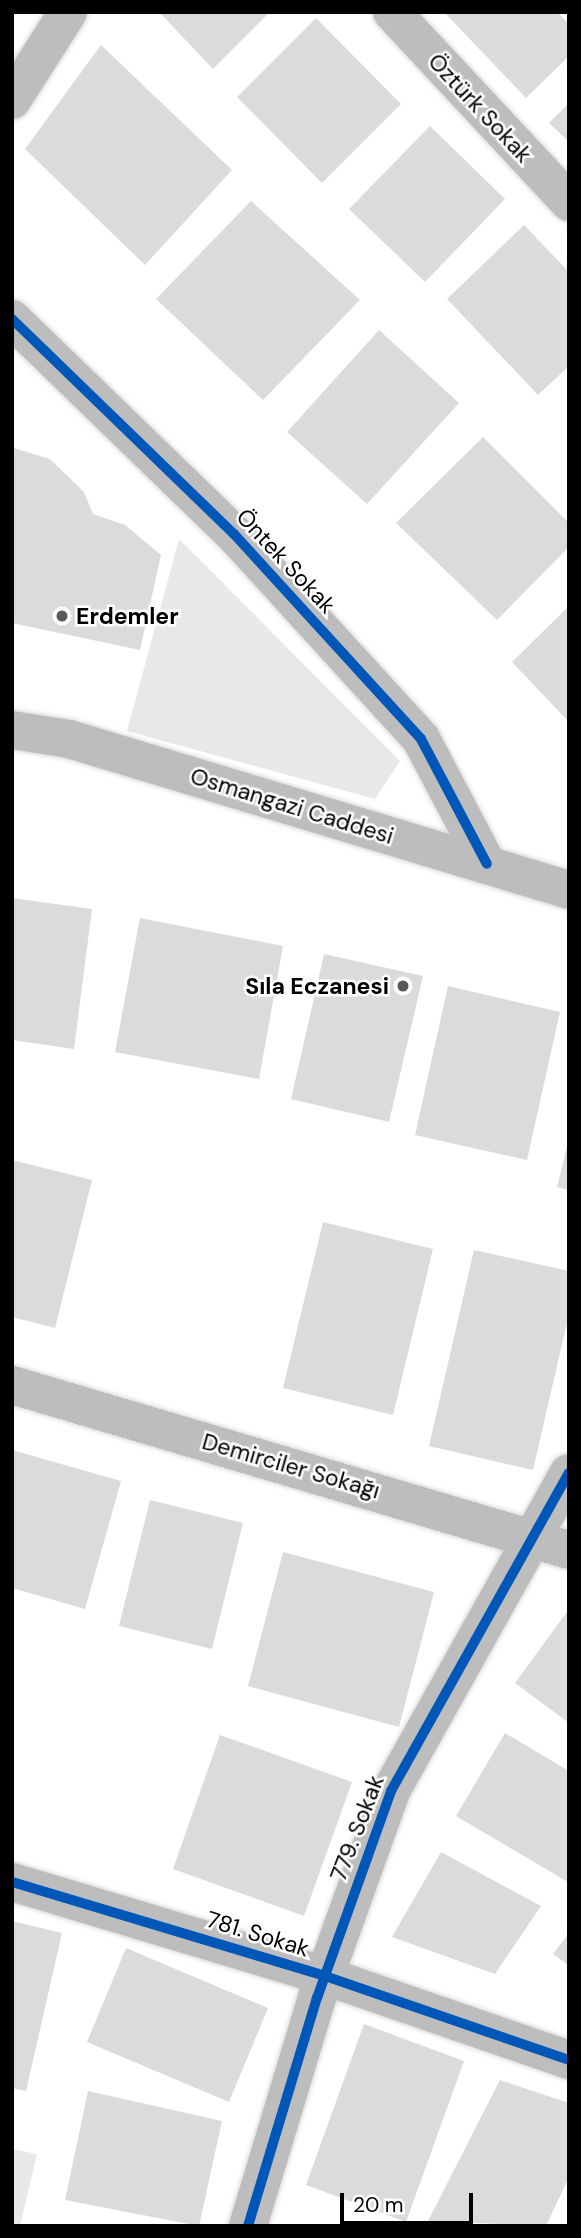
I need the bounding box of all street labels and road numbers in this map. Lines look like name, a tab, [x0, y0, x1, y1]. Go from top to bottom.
street label: Öztürk Sokak	[422, 48, 538, 168]
street label: Öntek Sokak	[231, 503, 341, 619]
street label: Osmangazi Caddesi	[187, 762, 397, 850]
street label: Demirciler Sokağı	[199, 1427, 383, 1505]
street label: 779. Sokak	[324, 1771, 390, 1885]
street label: 781. Sokak	[203, 1905, 313, 1963]

